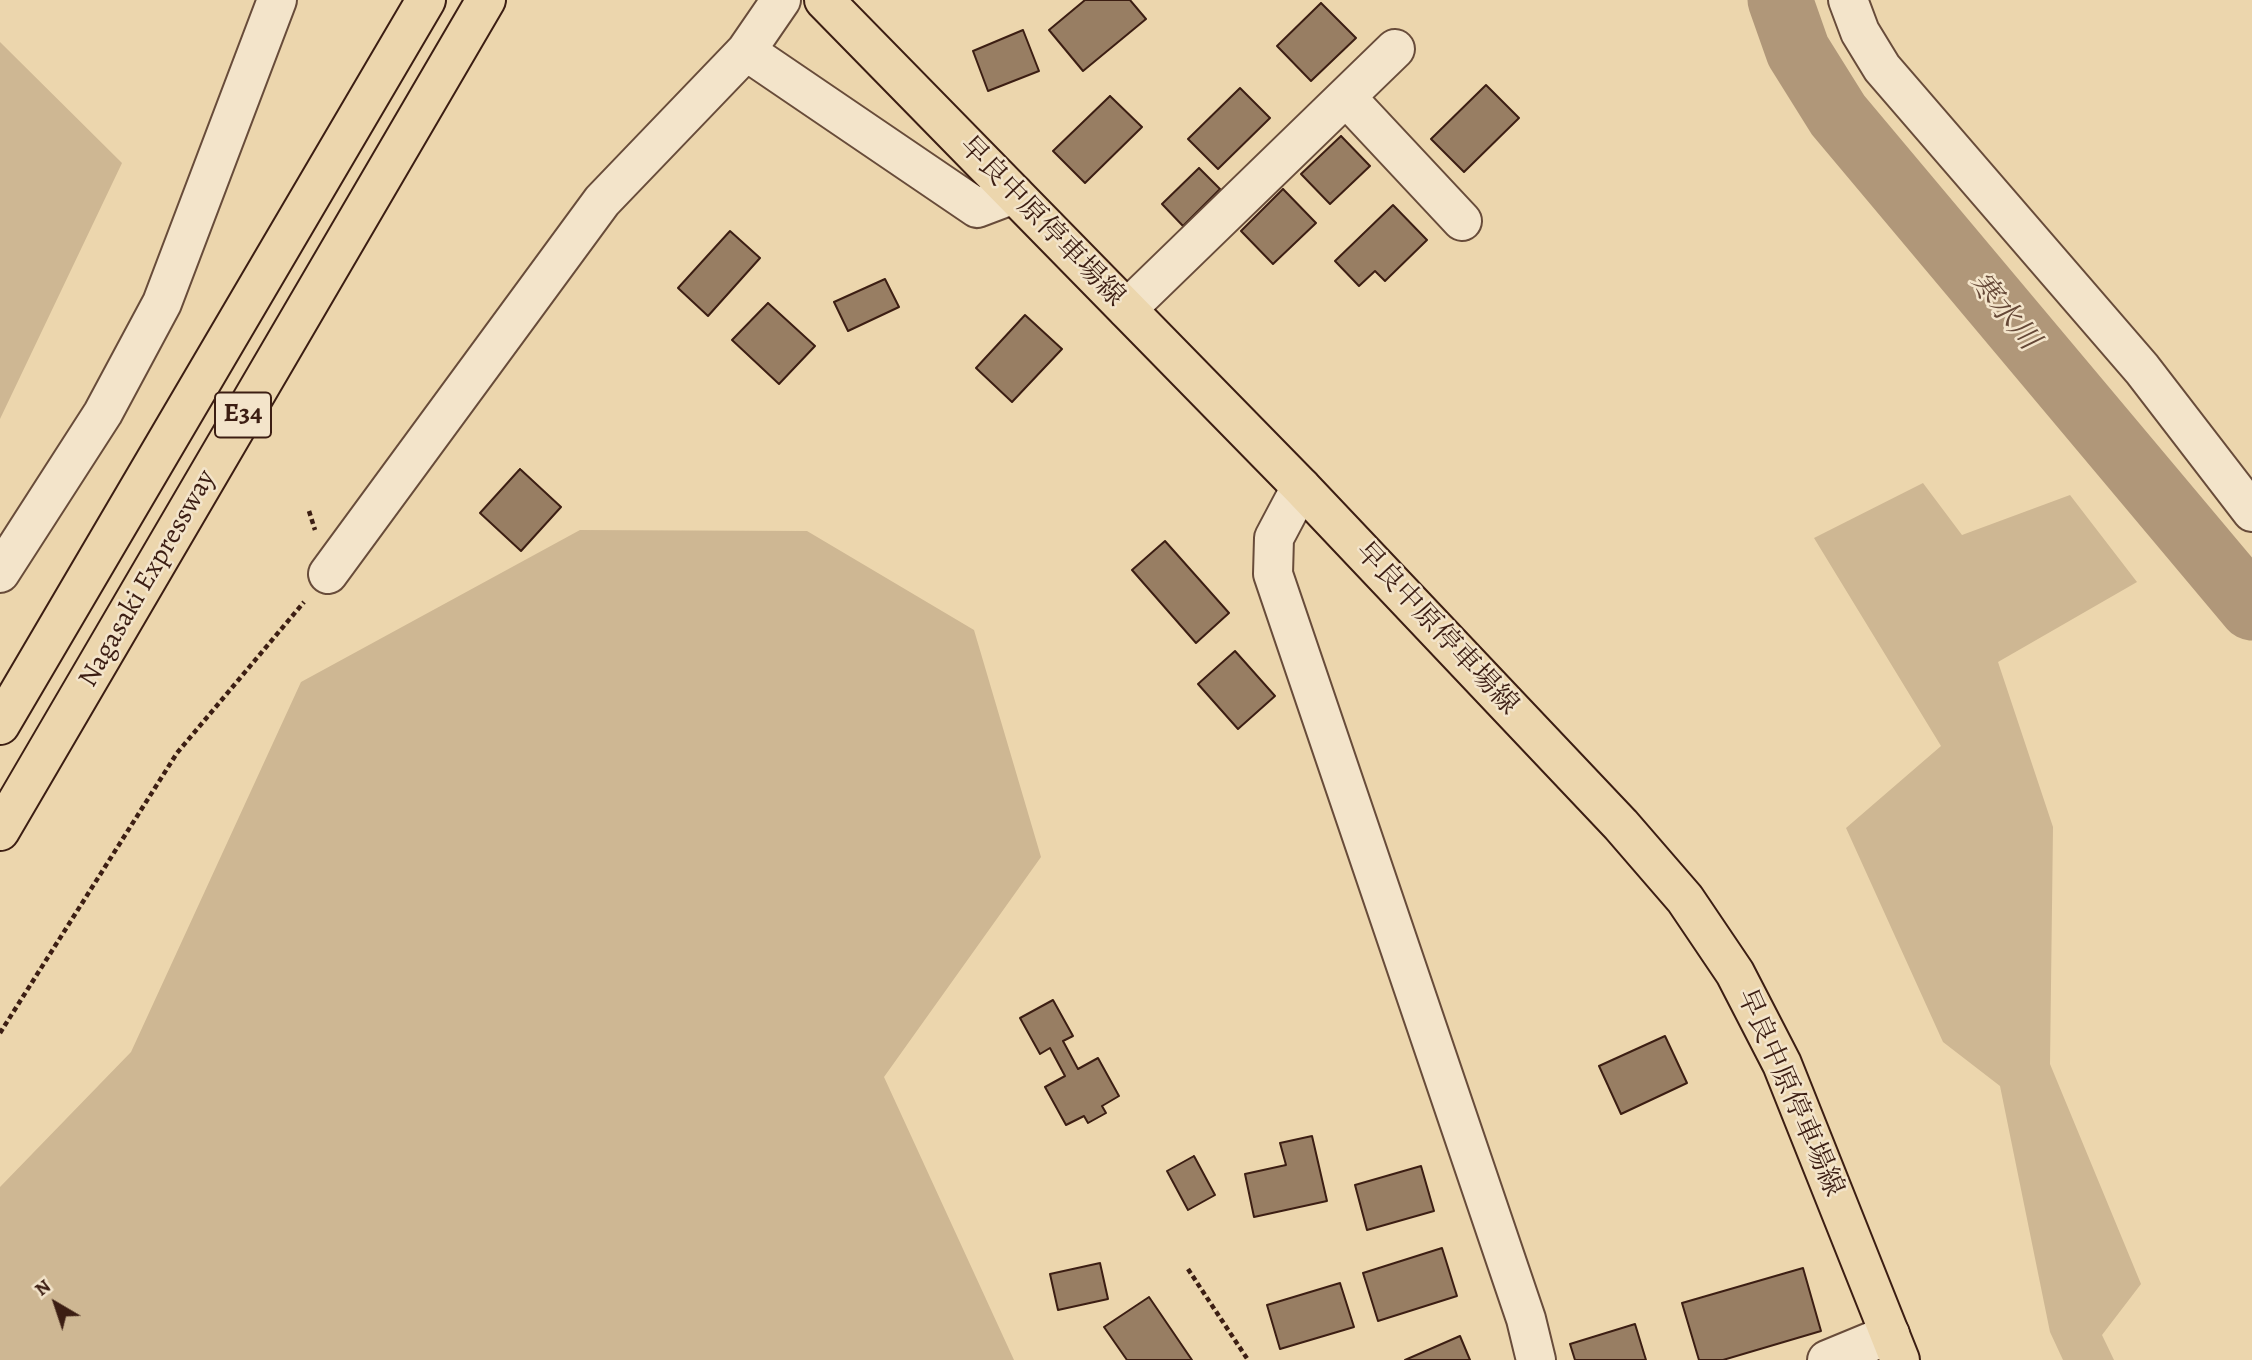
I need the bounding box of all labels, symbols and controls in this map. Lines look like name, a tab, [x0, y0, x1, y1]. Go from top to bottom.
street label: 早良中原停車場線	[951, 130, 1131, 314]
water label: 寒水川	[1960, 266, 2046, 358]
road number: E34	[215, 392, 271, 438]
street label: Nagasaki Expressway	[72, 464, 224, 694]
street label: 早良中原停車場線	[1347, 536, 1525, 722]
street label: 早良中原停車場線	[1728, 984, 1850, 1202]
north arrow	[21, 1269, 91, 1339]
text: N	[29, 1273, 56, 1302]

